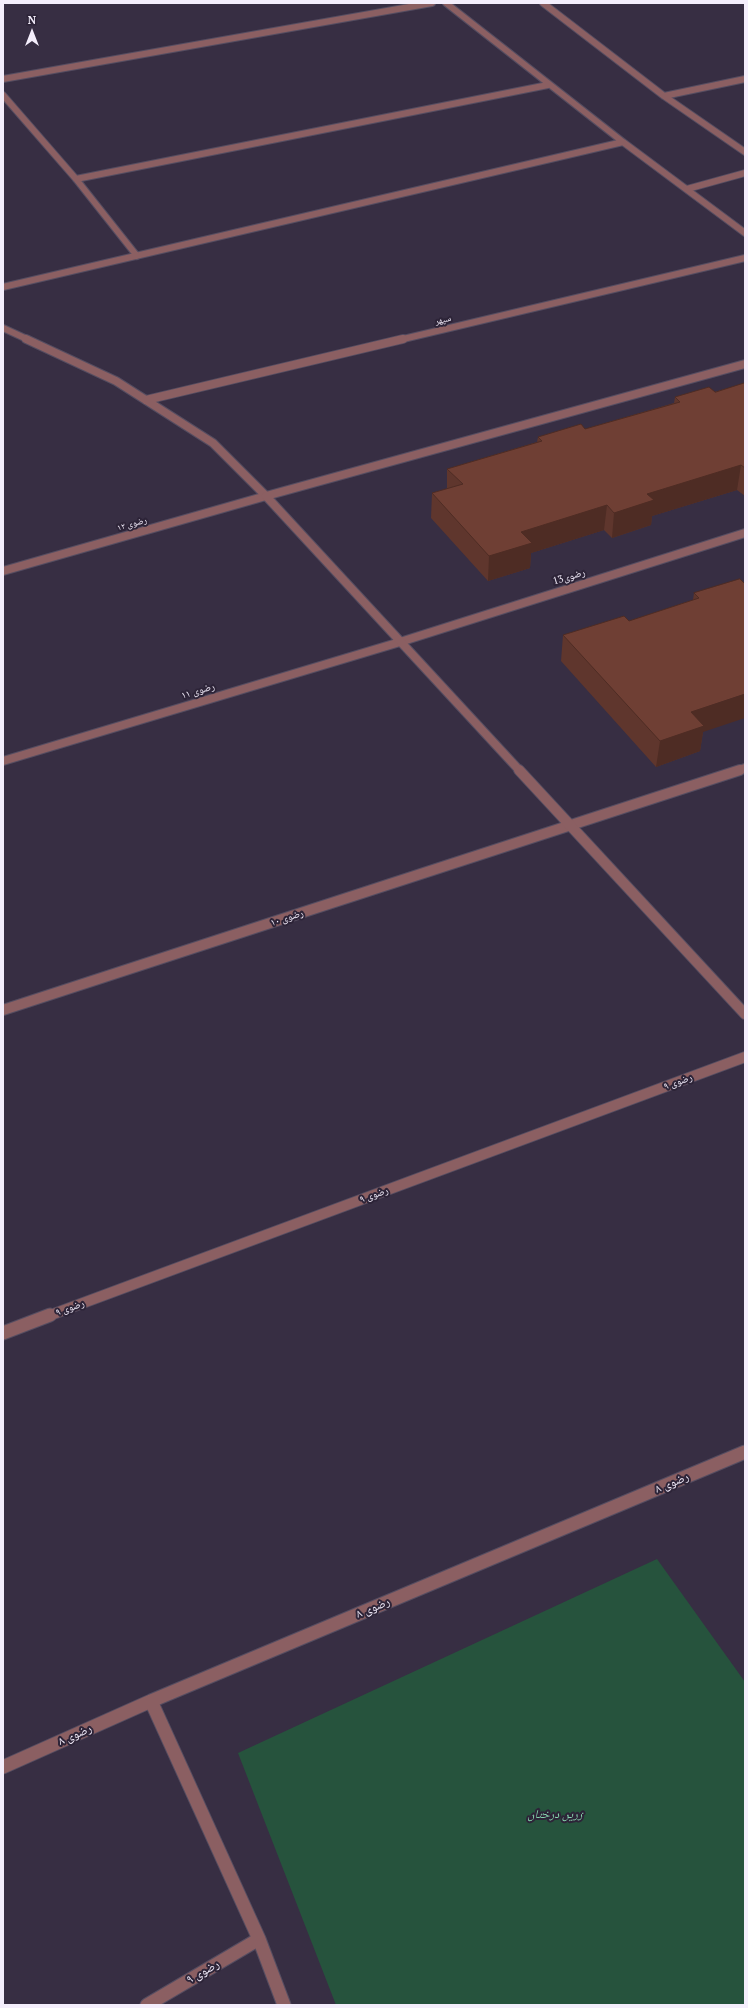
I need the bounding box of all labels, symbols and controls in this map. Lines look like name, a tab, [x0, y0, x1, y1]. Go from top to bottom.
north arrow	[12, 12, 52, 52]
text: N	[28, 13, 36, 27]
street label: سپهر	[434, 313, 452, 327]
street label: رضوی ۱۲	[116, 515, 148, 533]
street label: رضوی13	[551, 566, 587, 588]
street label: رضوی ۱۱	[180, 680, 216, 702]
street label: رضوی ۱۰	[269, 907, 305, 929]
street label: رضوی ۹	[662, 1071, 694, 1093]
street label: رضوی ۹	[358, 1184, 390, 1206]
street label: رضوی ۹	[54, 1297, 86, 1319]
street label: رضوی ۸	[653, 1469, 691, 1497]
street label: رضوی ۸	[354, 1594, 392, 1622]
street label: رضوی ۸	[56, 1721, 94, 1749]
park label: زرین درختان	[528, 1808, 582, 1822]
street label: رضوی ۹	[184, 1957, 222, 1987]

